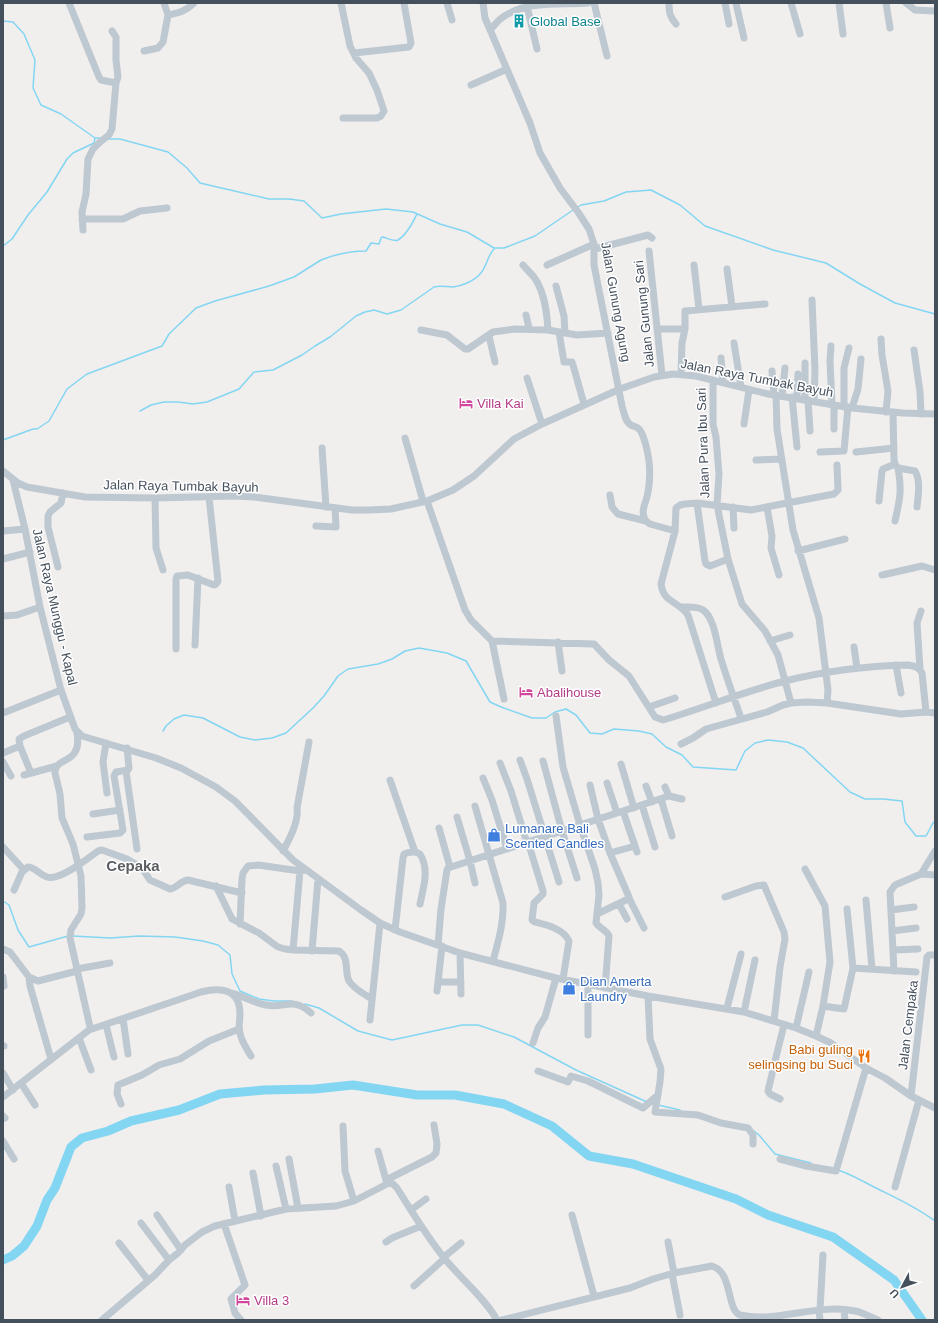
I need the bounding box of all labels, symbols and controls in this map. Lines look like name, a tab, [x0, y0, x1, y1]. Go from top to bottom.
building icon: Global Base	[511, 13, 527, 29]
place label: Global Base	[530, 14, 601, 29]
street label: Jalan Gunung Agung	[598, 241, 634, 363]
street label: Jalan Gunung Sari	[631, 260, 657, 368]
street label: Jalan Raya Tumbak Bayuh	[679, 356, 835, 400]
street label: Jalan Pura Ibu Sari	[694, 387, 712, 499]
hotel icon: Villa Kai	[458, 395, 474, 411]
place label: Villa Kai	[477, 396, 524, 411]
street label: Jalan Raya Tumbak Bayuh	[103, 477, 259, 495]
street label: Jalan Raya Munggu - Kapal	[30, 527, 80, 687]
hotel icon: Abalihouse	[518, 684, 534, 700]
place label: Abalihouse	[537, 685, 601, 700]
place label: Lumanare Bali Scented Candles	[505, 821, 605, 851]
shop icon: Lumanare Bali Scented Candles	[486, 827, 502, 843]
district label: Cepaka	[106, 857, 160, 874]
place label: Dian Amerta Laundry	[580, 974, 652, 1004]
street label: Jalan Cempaka	[895, 978, 921, 1071]
shop icon: Dian Amerta Laundry	[561, 980, 577, 996]
place label: Babi guling selingsing bu Suci	[748, 1042, 853, 1072]
restaurant icon: Babi guling selingsing bu Suci	[856, 1048, 872, 1064]
north arrow	[882, 1267, 922, 1307]
text: U	[887, 1287, 902, 1300]
hotel icon: Villa 3	[235, 1292, 251, 1308]
place label: Villa 3	[254, 1293, 289, 1308]

